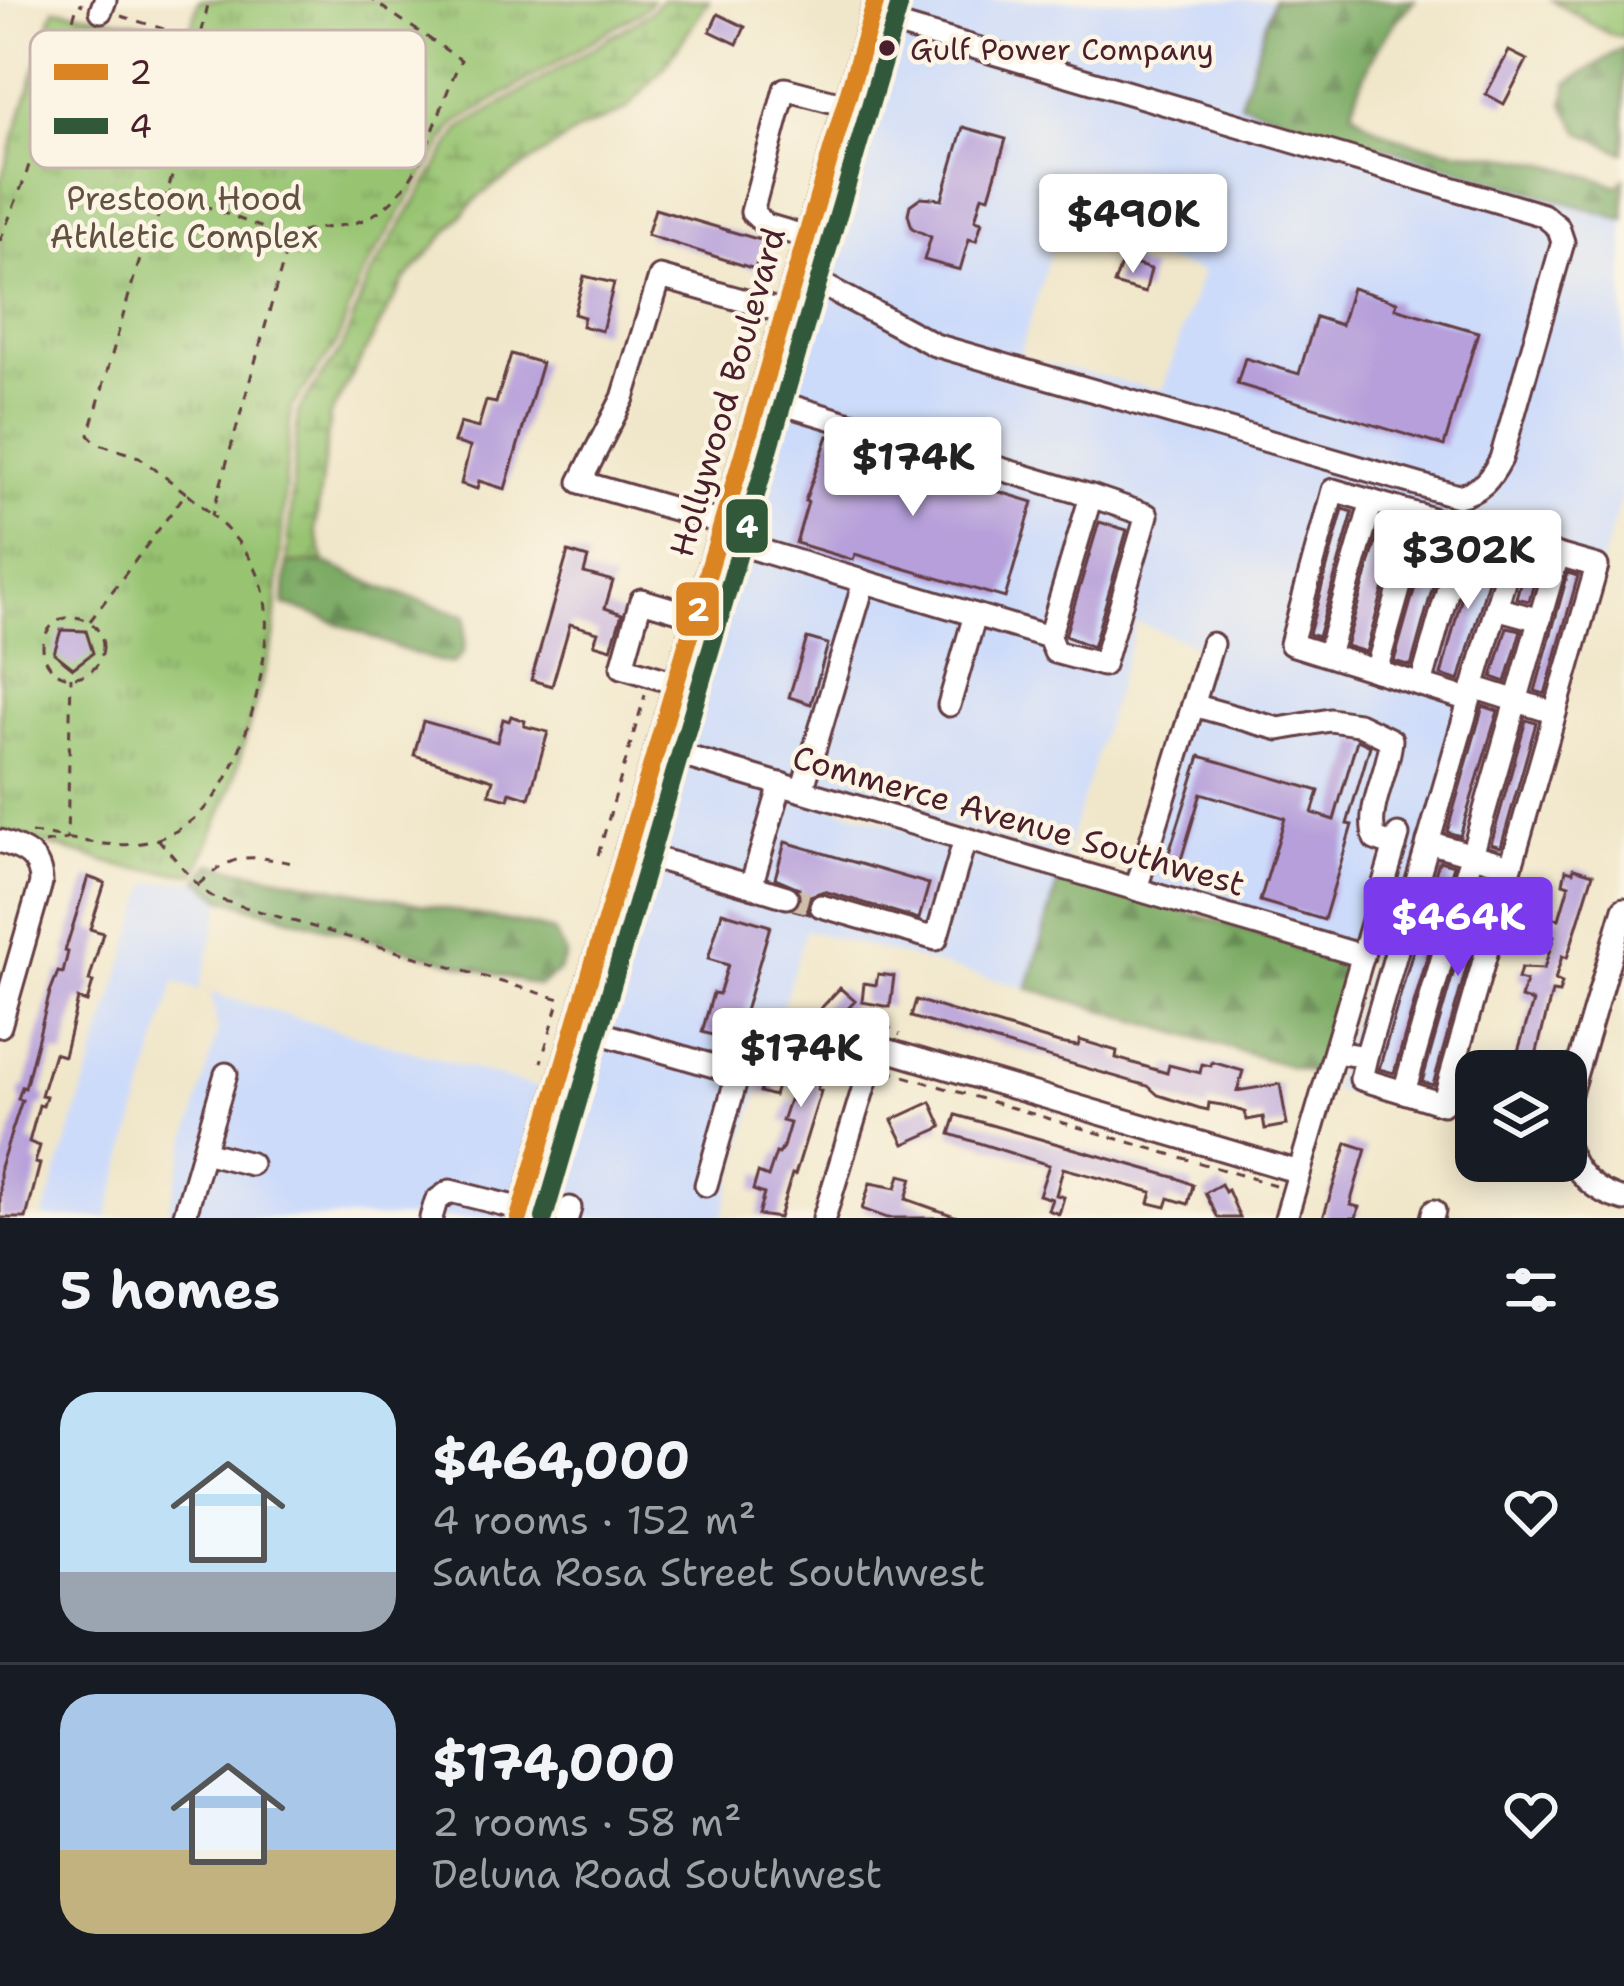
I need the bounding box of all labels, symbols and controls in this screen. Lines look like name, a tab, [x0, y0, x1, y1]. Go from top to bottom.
place label: Gulf Power Company	[910, 29, 1214, 70]
legend	[30, 30, 426, 168]
marker: Gulf Power Company	[876, 37, 898, 59]
text: 2	[129, 50, 152, 95]
text: 4	[129, 104, 152, 149]
pin: $490K	[1049, 174, 1217, 276]
park label: Prestoon Hood Athletic Complex	[50, 176, 318, 259]
text: $490K	[1066, 187, 1200, 239]
street label: Hollywood Boulevard	[659, 222, 796, 562]
pin: $174K	[829, 417, 997, 519]
text: $174K	[851, 430, 975, 482]
line badge: 4	[724, 497, 770, 555]
text: 4	[735, 504, 759, 549]
pin: $302K	[1384, 510, 1552, 612]
text: $302K	[1401, 523, 1535, 575]
line badge: 2	[674, 580, 721, 638]
text: 2	[686, 587, 710, 632]
street label: Commerce Avenue Southwest	[787, 734, 1250, 907]
pin: $464K	[1374, 877, 1542, 979]
text: $464K	[1391, 890, 1525, 942]
pin: $174K	[717, 1008, 885, 1110]
text: $174K	[739, 1021, 863, 1073]
map controls	[1455, 1050, 1587, 1182]
button: layers	[1455, 1050, 1587, 1182]
text: 5 homes	[60, 1256, 280, 1324]
icon: filters	[1498, 1257, 1564, 1323]
text: $464,000	[432, 1426, 690, 1494]
icon: home	[156, 1440, 300, 1584]
icon: heart	[1498, 1479, 1564, 1545]
text: 4 rooms · 152 m²	[432, 1494, 756, 1546]
text: Santa Rosa Street Southwest	[432, 1546, 985, 1598]
text: $174,000	[432, 1728, 676, 1796]
icon: home	[156, 1742, 300, 1886]
icon: heart	[1498, 1781, 1564, 1847]
text: 2 rooms · 58 m²	[432, 1796, 742, 1848]
text: Deluna Road Southwest	[432, 1848, 882, 1900]

